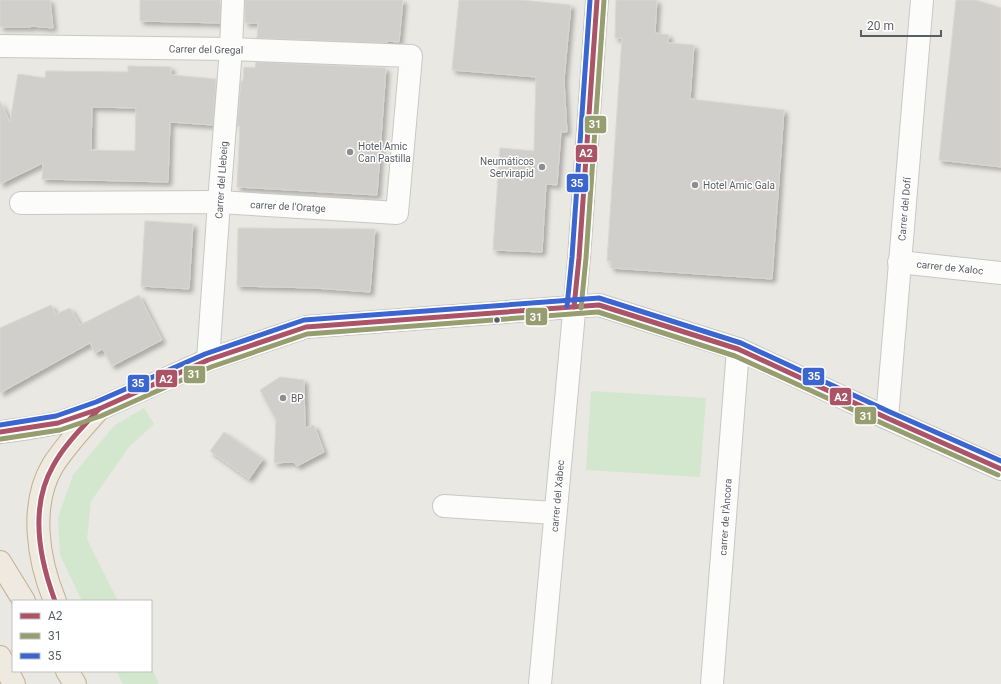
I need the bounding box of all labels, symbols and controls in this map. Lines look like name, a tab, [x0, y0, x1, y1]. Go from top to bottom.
scale bar	[861, 12, 941, 38]
text: 20 m	[867, 19, 894, 33]
street label: Carrer del Gregal	[169, 43, 243, 56]
line badge: 31	[584, 115, 607, 134]
text: 31	[589, 118, 601, 131]
street label: Carrer del Llebeig	[213, 141, 230, 219]
place label: Hotel Amic Can Pastilla	[358, 141, 411, 164]
line badge: A2	[575, 144, 598, 163]
marker: Hotel Amic Can Pastilla	[345, 147, 355, 157]
text: A2	[579, 147, 593, 160]
place label: Neumáticos Servirapid	[480, 156, 534, 179]
marker: Neumáticos Servirapid	[537, 162, 547, 172]
line badge: 35	[566, 173, 589, 193]
street label: Carrer del Dofí	[896, 176, 913, 241]
text: 35	[571, 177, 583, 190]
marker: Hotel Amic Gala	[690, 180, 700, 190]
place label: Hotel Amic Gala	[703, 180, 775, 191]
street label: carrer de l'Oratge	[250, 199, 326, 214]
street label: carrer de Xaloc	[916, 259, 984, 276]
line badge: 31	[525, 307, 548, 326]
text: 31	[530, 311, 542, 324]
unlabelled marker	[492, 315, 502, 325]
line badge: 31	[183, 365, 206, 384]
line badge: 35	[802, 367, 825, 386]
text: 31	[188, 368, 200, 381]
line badge: A2	[155, 369, 178, 388]
text: 35	[808, 370, 820, 383]
text: A2	[159, 373, 173, 386]
line badge: 35	[127, 374, 150, 393]
text: 35	[132, 377, 144, 390]
line badge: A2	[829, 387, 852, 406]
text: A2	[834, 391, 848, 404]
marker: BP	[278, 393, 288, 403]
place label: BP	[291, 393, 304, 404]
line badge: 31	[854, 406, 877, 425]
text: 31	[860, 410, 872, 423]
street label: carrer del Xabec	[549, 460, 566, 533]
street label: carrer de l'Àncora	[716, 478, 734, 556]
legend	[12, 600, 152, 672]
text: A2	[48, 609, 63, 623]
text: 31	[48, 629, 62, 643]
text: 35	[48, 649, 62, 663]

